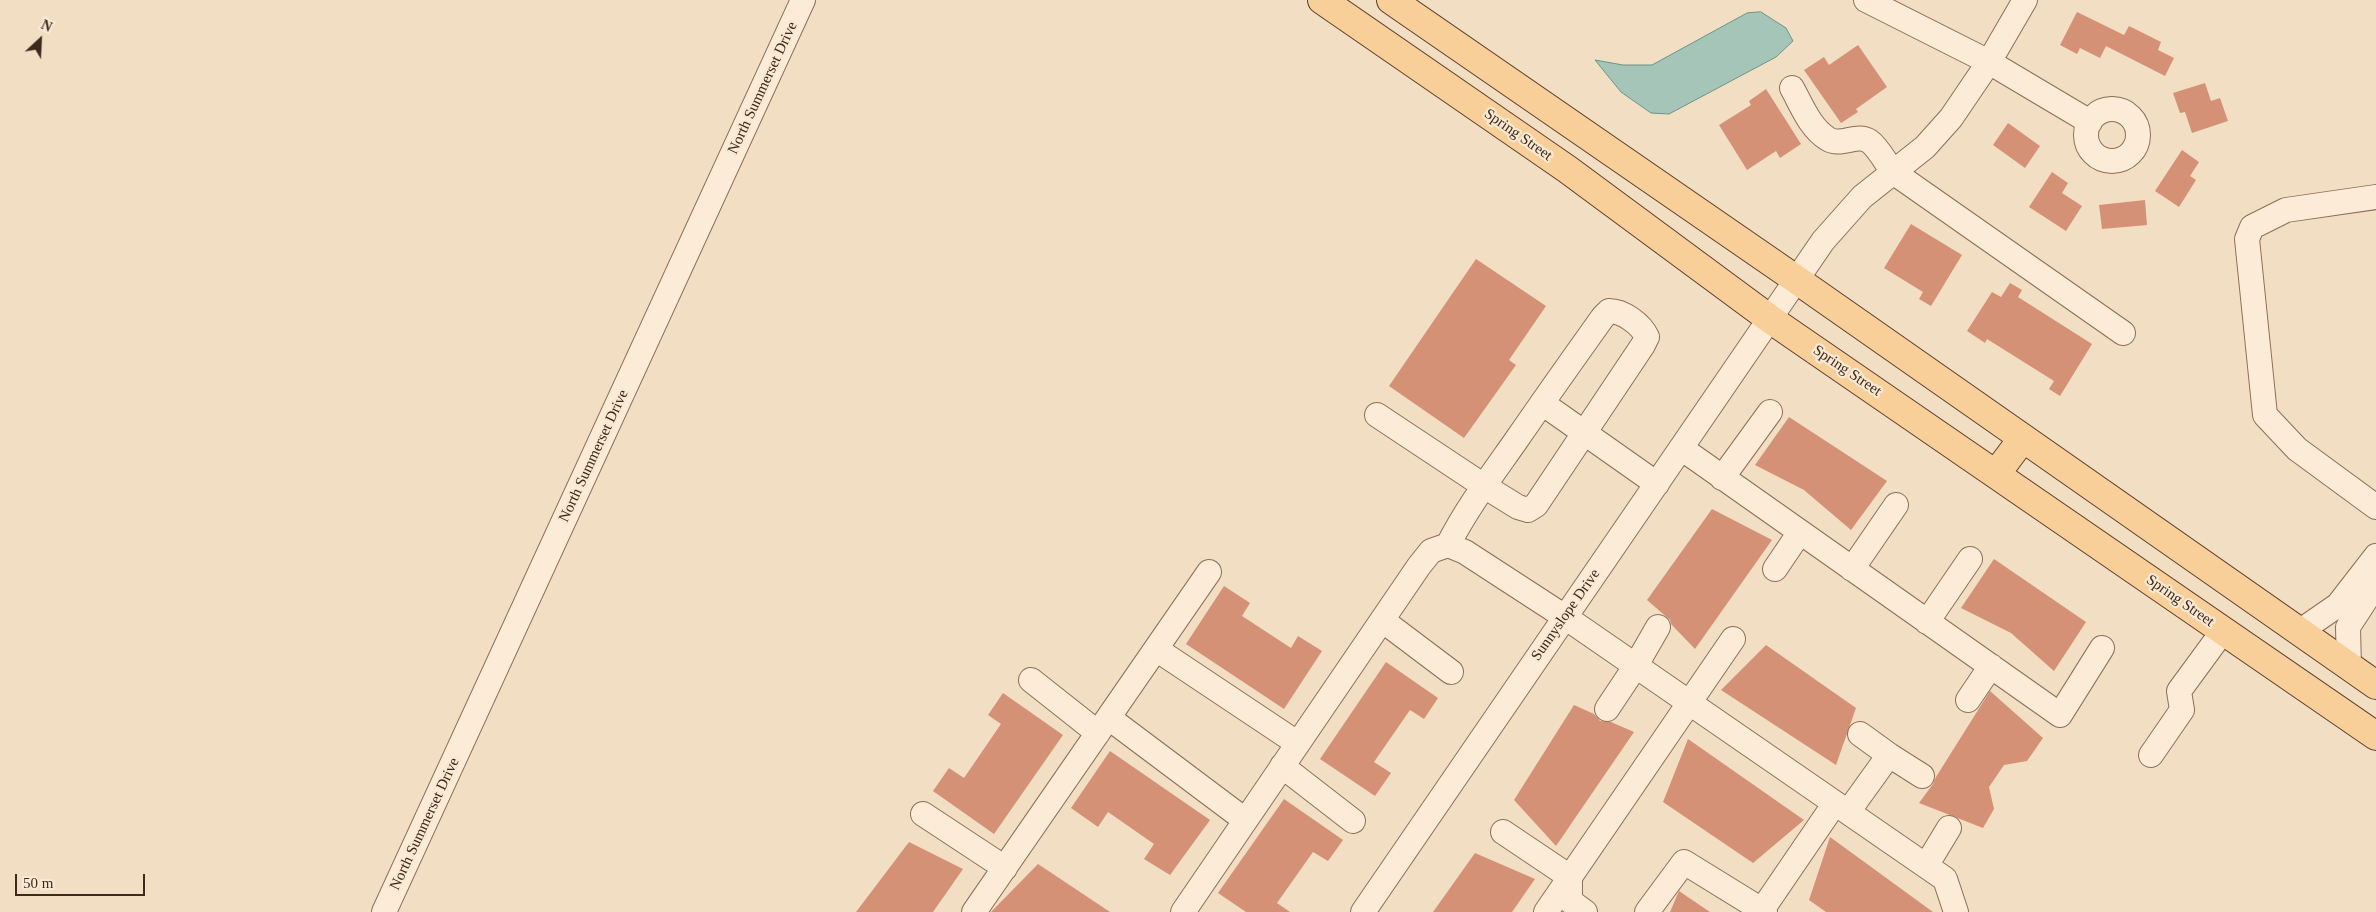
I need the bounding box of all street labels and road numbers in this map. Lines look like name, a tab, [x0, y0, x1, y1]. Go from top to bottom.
street label: North Summerset Drive	[724, 19, 802, 157]
street label: Spring Street	[1481, 105, 1555, 165]
street label: Spring Street	[1809, 342, 1885, 400]
street label: North Summerset Drive	[555, 387, 633, 525]
street label: Sunnyslope Drive	[1528, 566, 1604, 664]
street label: Spring Street	[2143, 571, 2217, 631]
street label: North Summerset Drive	[386, 755, 464, 893]

